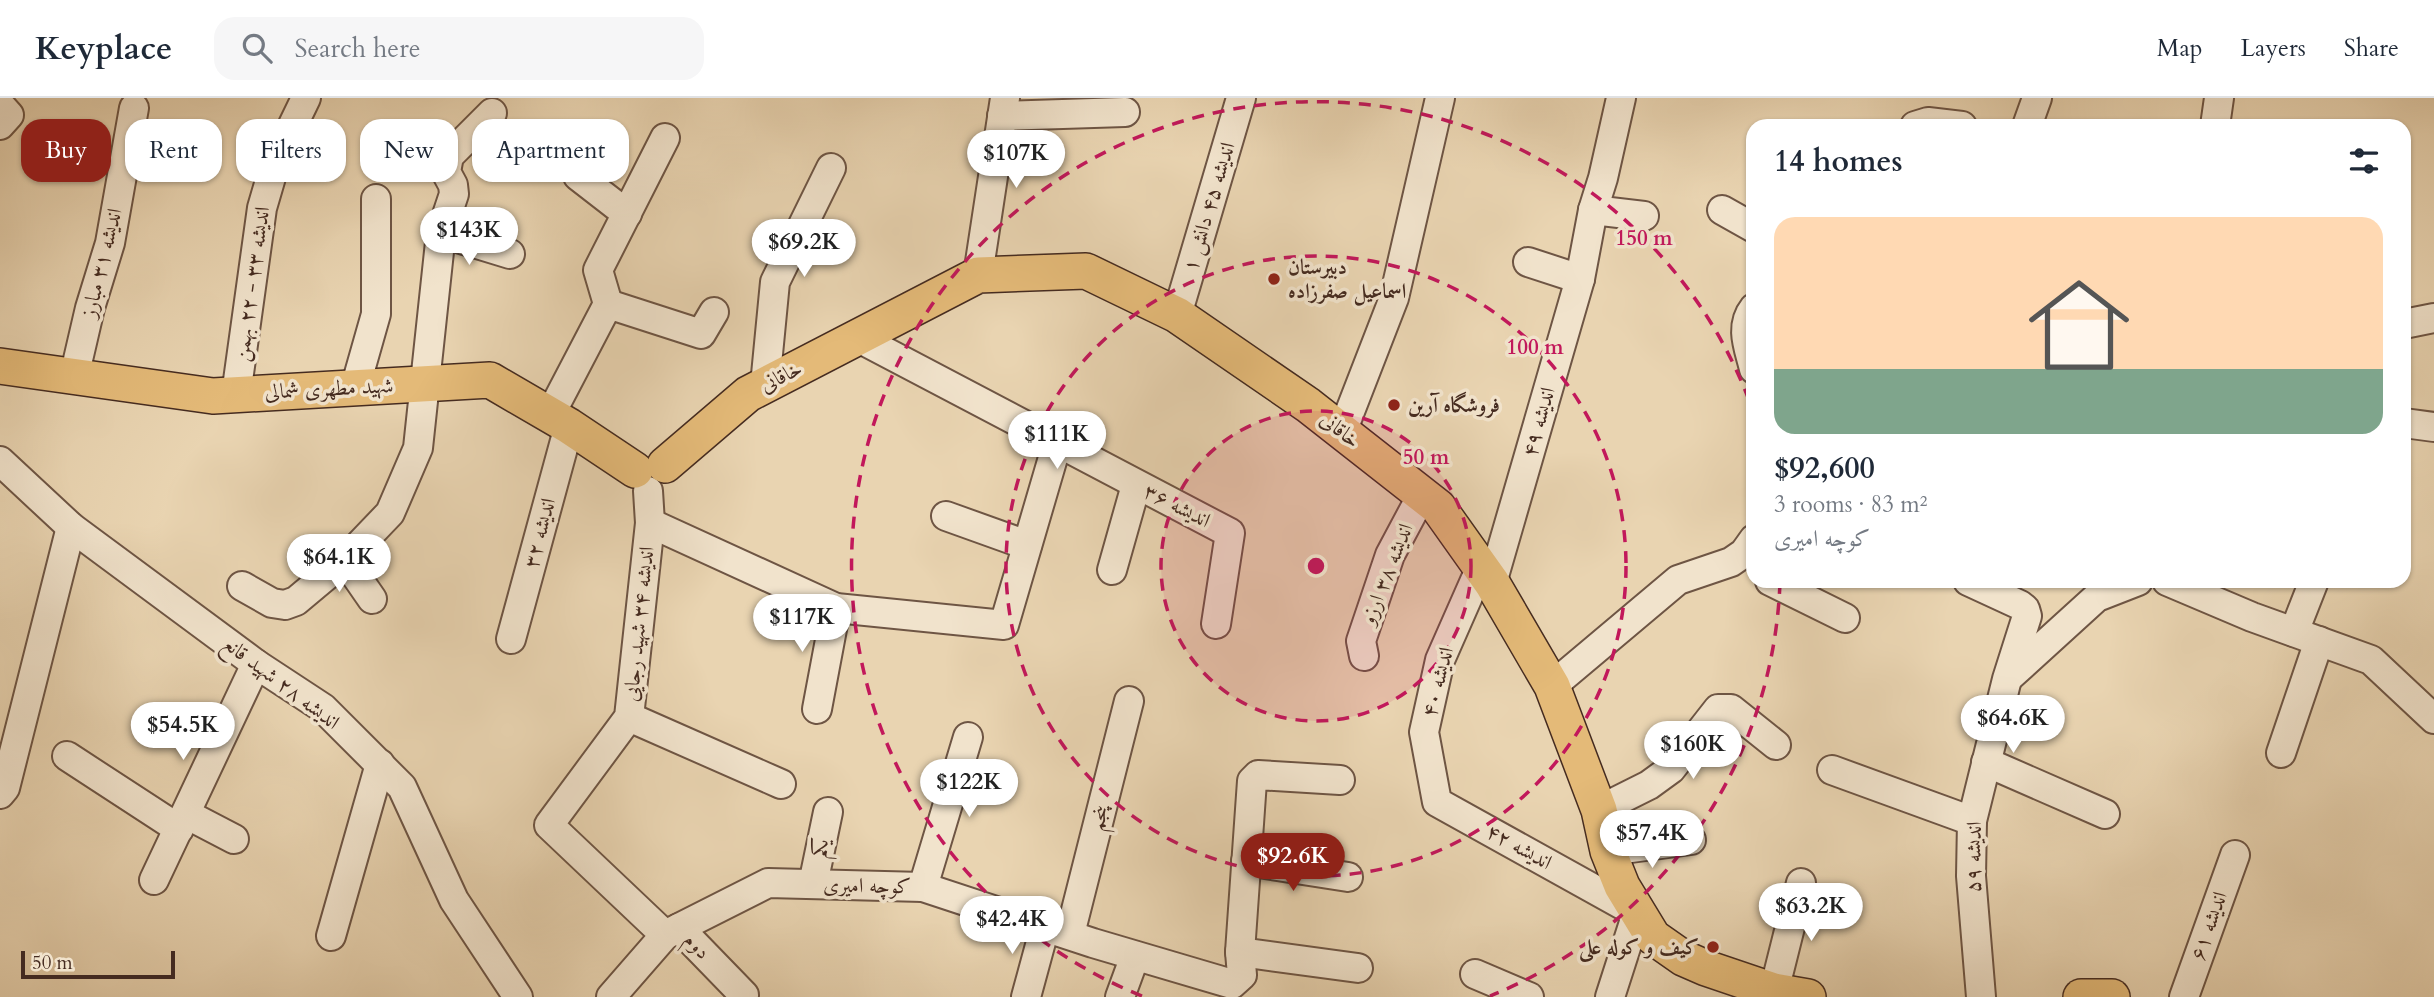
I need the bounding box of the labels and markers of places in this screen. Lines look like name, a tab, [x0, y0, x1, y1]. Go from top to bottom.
pin: $107K	[967, 130, 1065, 190]
pin: $143K	[420, 208, 518, 267]
pin: $69.2K	[747, 220, 861, 279]
place label: دبیرستان اسماعیل صفرزاده	[1288, 253, 1406, 306]
marker: دبیرستان اسماعیل صفرزاده	[1266, 271, 1282, 287]
place label: فروشگاه آرین	[1408, 391, 1500, 420]
marker: فروشگاه آرین	[1386, 397, 1402, 413]
pin: $111K	[1008, 412, 1106, 471]
pin: $64.1K	[282, 534, 396, 594]
centre of rings	[1304, 554, 1328, 578]
pin: $117K	[753, 594, 851, 654]
pin: $64.6K	[1956, 696, 2070, 755]
pin: $54.5K	[126, 702, 240, 762]
pin: $160K	[1644, 722, 1742, 781]
pin: $122K	[920, 760, 1018, 819]
pin: $57.4K	[1595, 810, 1709, 870]
pin: $92.6K	[1236, 834, 1350, 893]
pin: $63.2K	[1754, 884, 1868, 943]
pin: $42.4K	[955, 896, 1069, 956]
place label: کیف و کوله علی	[1578, 933, 1699, 963]
marker: کیف و کوله علی	[1705, 939, 1721, 955]

